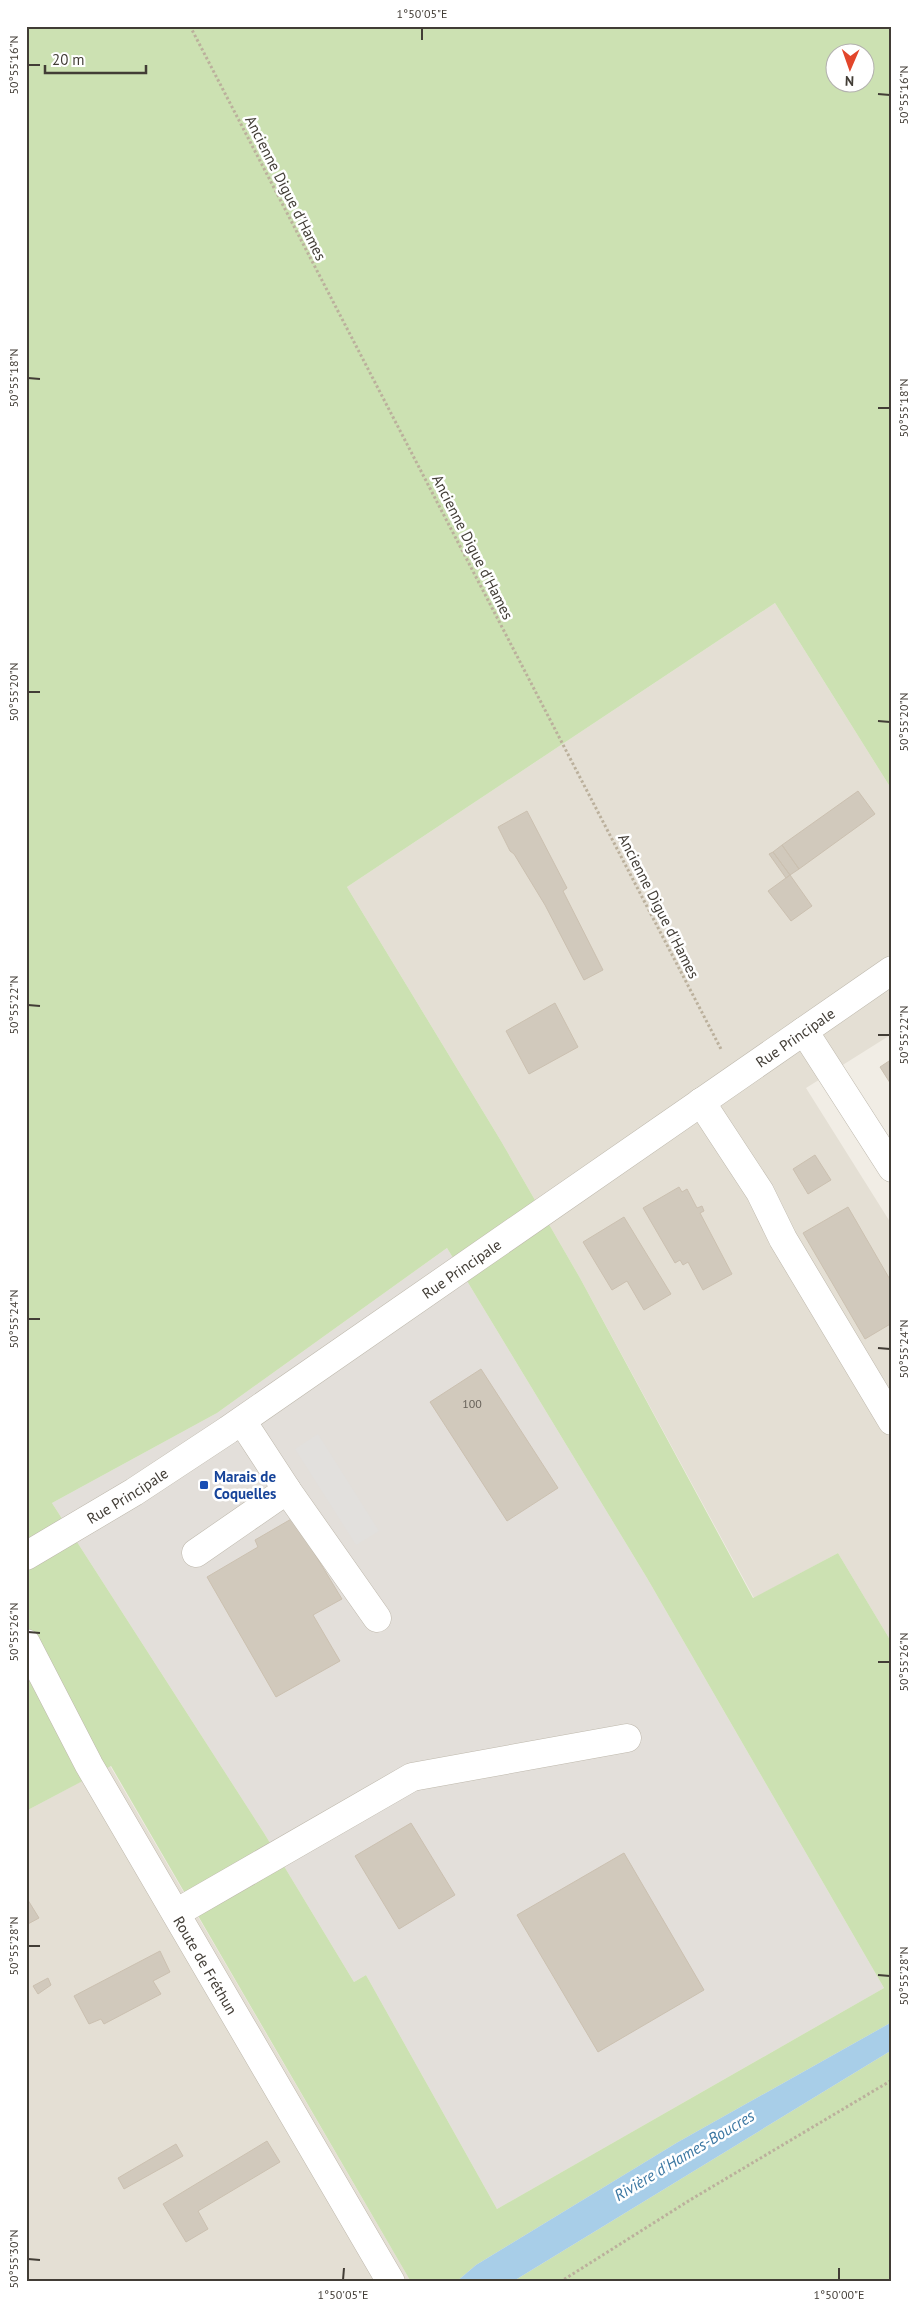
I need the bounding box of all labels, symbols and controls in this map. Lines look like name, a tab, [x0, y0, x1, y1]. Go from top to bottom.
text: 1°50'05"E	[397, 6, 447, 21]
text: 50°55'16"N	[6, 35, 21, 95]
scale bar	[45, 42, 146, 74]
north arrow	[826, 42, 876, 92]
text: 20 m	[52, 50, 85, 69]
text: 50°55'16"N	[896, 65, 911, 125]
text: N	[845, 72, 854, 90]
street label: Ancienne Digue d'Hames	[241, 112, 331, 264]
text: 50°55'18"N	[6, 348, 21, 408]
text: 50°55'18"N	[896, 378, 911, 438]
street label: Ancienne Digue d'Hames	[428, 471, 518, 623]
text: 50°55'20"N	[6, 662, 21, 722]
text: 50°55'20"N	[896, 692, 911, 752]
street label: Ancienne Digue d'Hames	[614, 830, 704, 982]
text: 50°55'22"N	[6, 975, 21, 1035]
street label: Rue Principale	[752, 1003, 838, 1071]
text: 50°55'22"N	[896, 1005, 911, 1065]
street label: Rue Principale	[418, 1234, 505, 1302]
text: 50°55'24"N	[6, 1289, 21, 1349]
text: 50°55'24"N	[896, 1319, 911, 1379]
house number: 100	[462, 1396, 482, 1411]
street label: Rue Principale	[83, 1463, 171, 1528]
place label: Marais de Coquelles	[214, 1467, 276, 1503]
marker: Marais de Coquelles	[198, 1479, 210, 1491]
text: 50°55'26"N	[6, 1602, 21, 1662]
text: 50°55'26"N	[896, 1632, 911, 1692]
street label: Route de Fréthun	[170, 1912, 242, 2018]
text: 50°55'28"N	[6, 1916, 21, 1976]
text: 50°55'28"N	[896, 1946, 911, 2006]
water label: Rivière d'Hames-Boucres	[610, 2105, 758, 2205]
text: 50°55'30"N	[6, 2229, 21, 2289]
text: 1°50'05"E	[318, 2287, 368, 2302]
text: 1°50'00"E	[814, 2287, 864, 2302]

